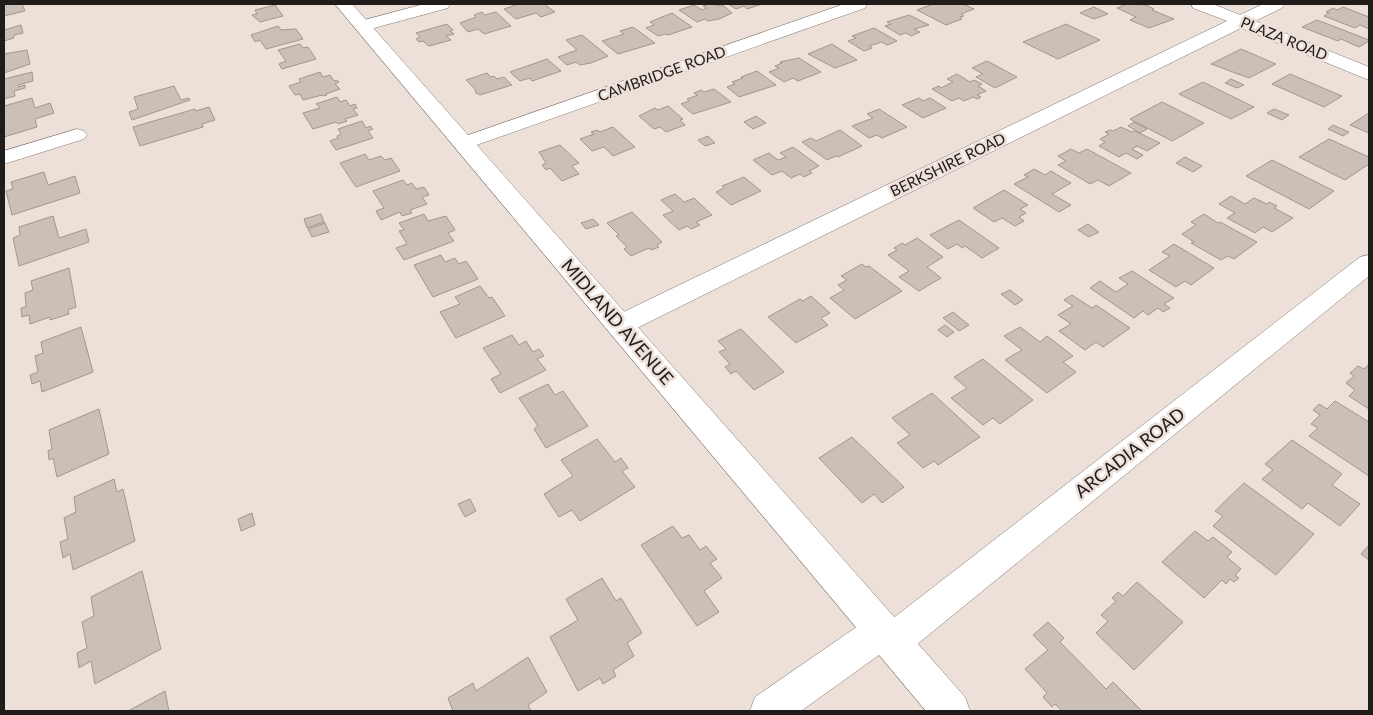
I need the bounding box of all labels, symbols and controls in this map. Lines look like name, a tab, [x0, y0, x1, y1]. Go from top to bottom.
street label: PLAZA ROAD	[1238, 13, 1330, 64]
street label: CAMBRIDGE ROAD	[595, 42, 728, 105]
street label: BERKSHIRE ROAD	[887, 128, 1008, 200]
street label: MIDLAND AVENUE	[557, 254, 678, 389]
street label: ARCADIA ROAD	[1070, 402, 1189, 502]

